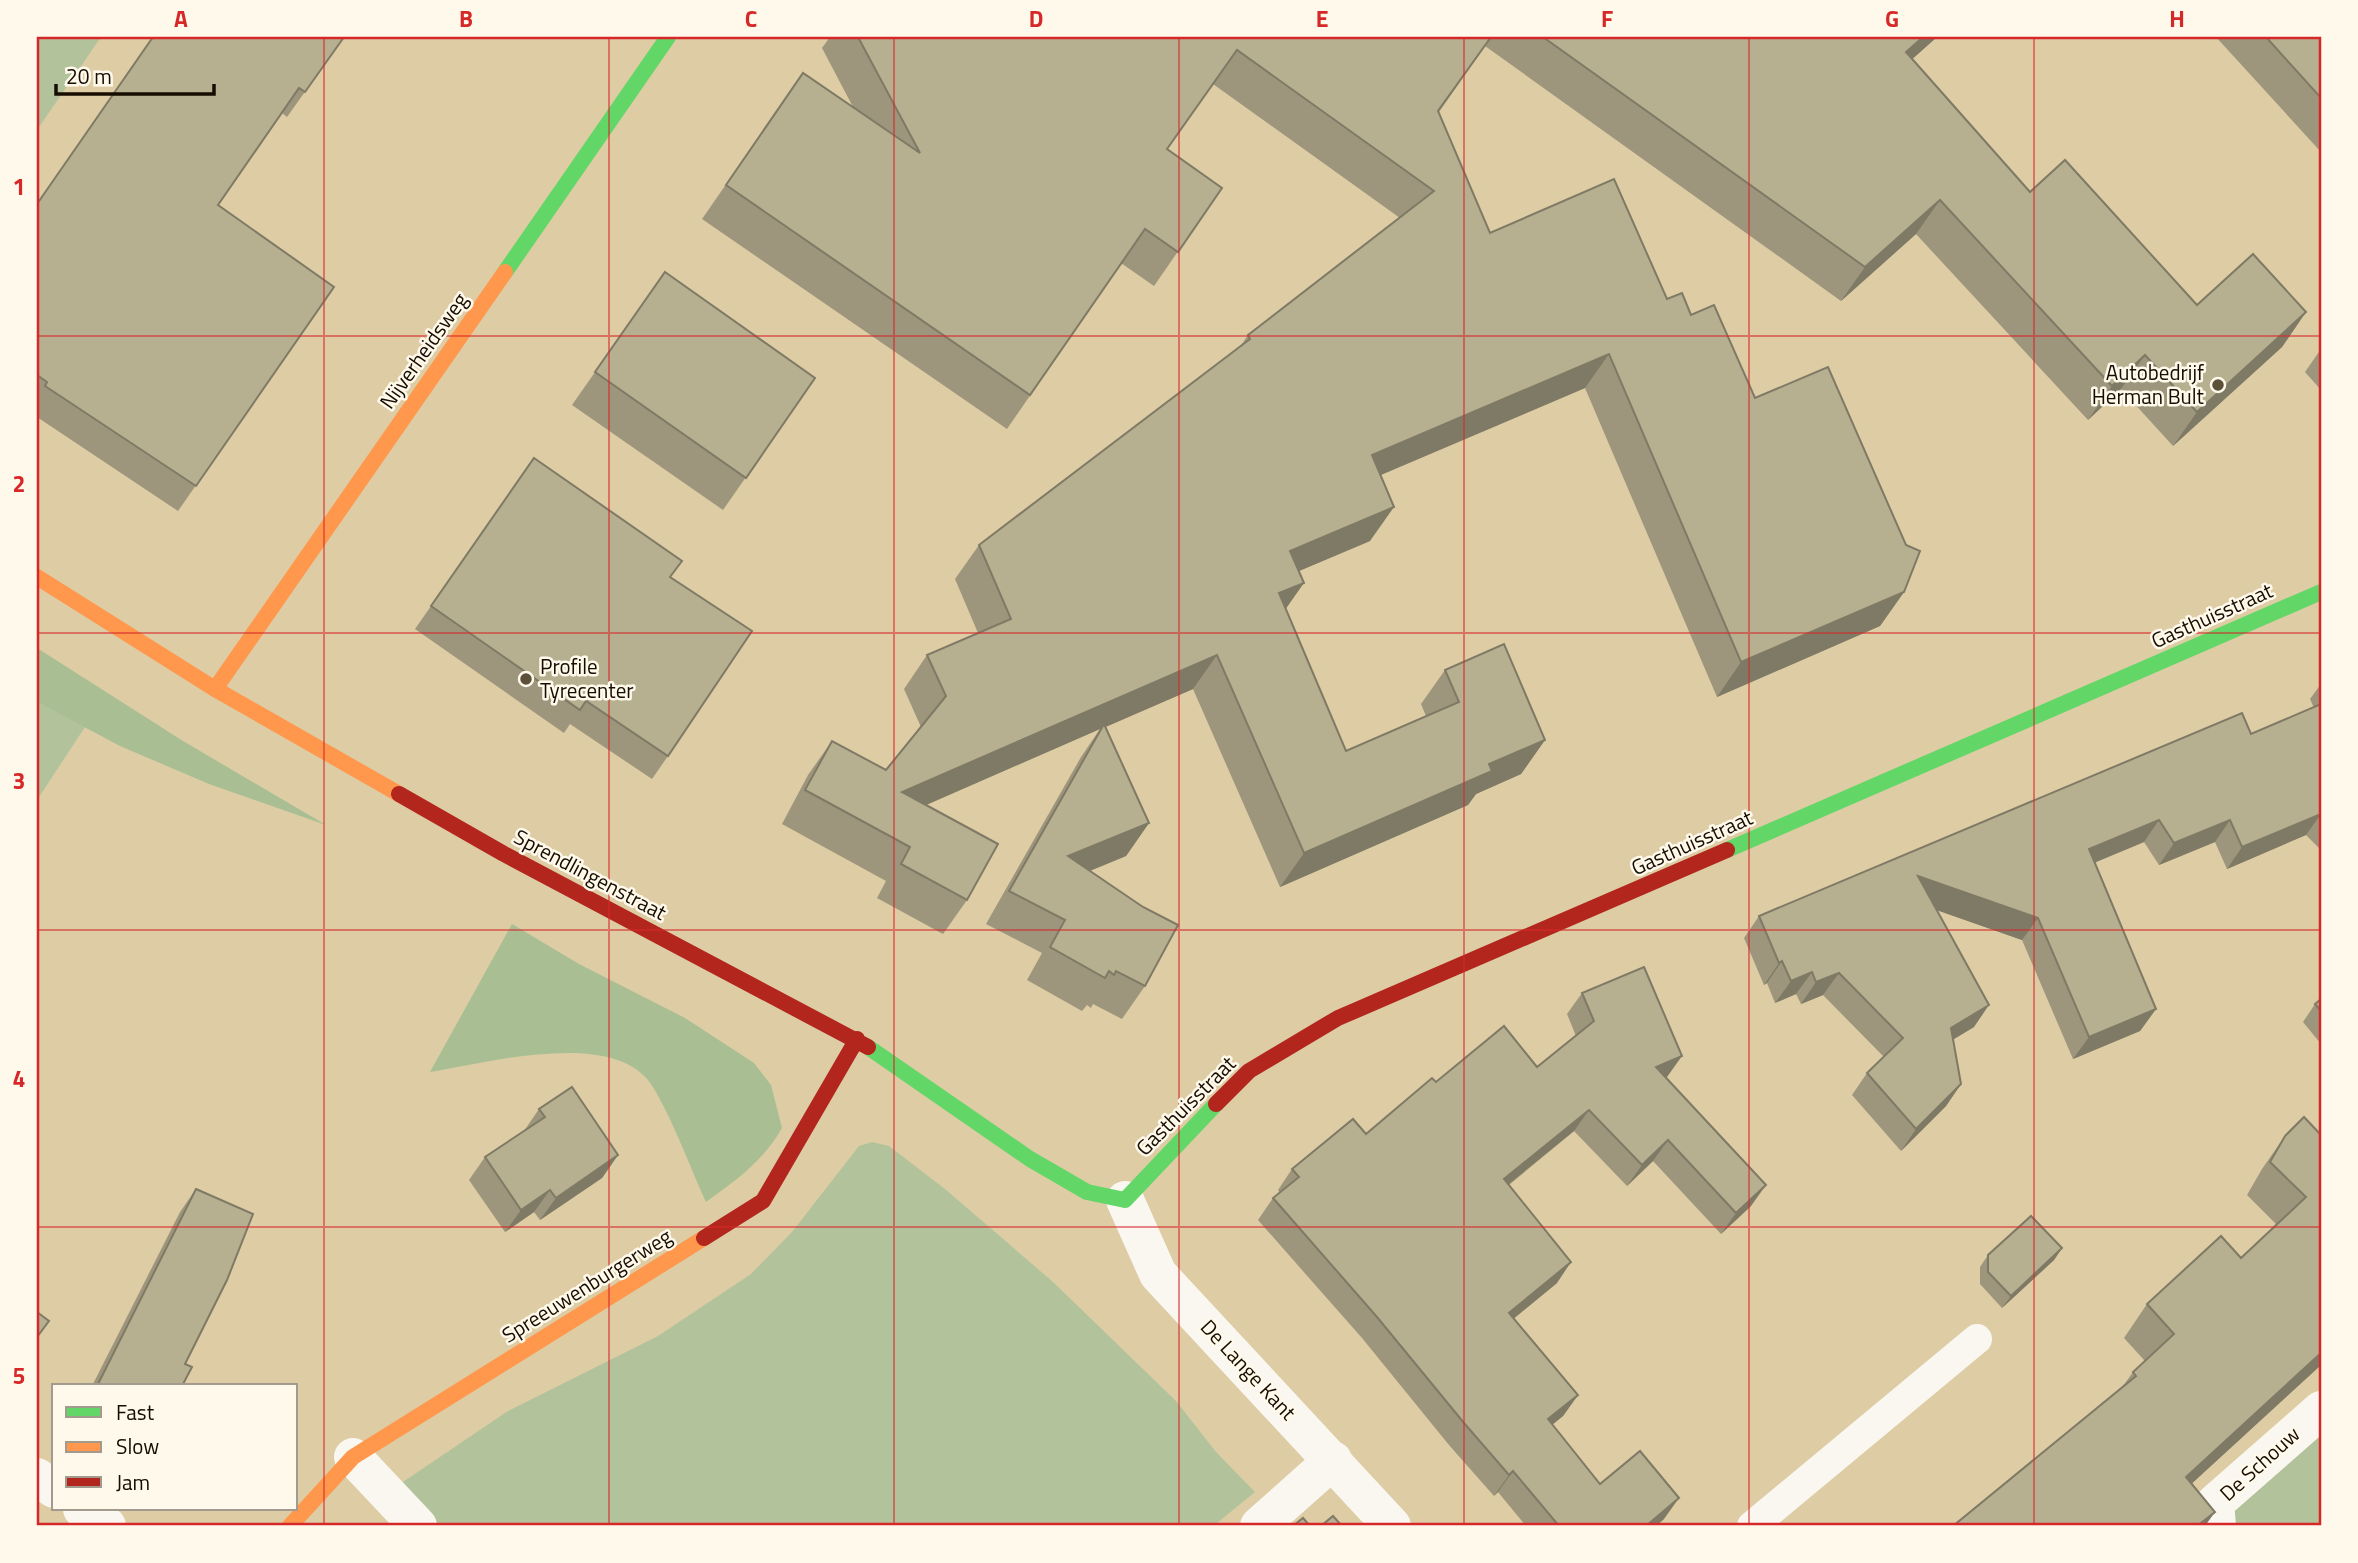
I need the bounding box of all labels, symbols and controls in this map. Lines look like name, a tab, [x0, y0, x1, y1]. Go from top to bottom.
text: A	[174, 1, 188, 36]
text: B	[459, 1, 473, 36]
text: C	[745, 1, 757, 36]
text: D	[1029, 1, 1043, 36]
text: E	[1316, 1, 1328, 36]
text: F	[1601, 1, 1613, 36]
text: G	[1885, 1, 1899, 36]
text: H	[2169, 1, 2185, 36]
scale bar	[56, 52, 214, 96]
text: 20 m	[66, 60, 112, 92]
text: 1	[13, 169, 25, 204]
street label: Nijverheidsweg	[371, 285, 475, 415]
place label: Autobedrijf Herman Bult	[2092, 356, 2205, 412]
marker: Autobedrijf Herman Bult	[2210, 377, 2226, 393]
text: 2	[13, 466, 25, 501]
street label: Gasthuisstraat	[2146, 574, 2278, 656]
place label: Profile Tyrecenter	[540, 650, 634, 706]
marker: Profile Tyrecenter	[518, 671, 534, 687]
text: 3	[13, 763, 25, 798]
street label: Gasthuisstraat	[1626, 801, 1758, 883]
street label: Sprendlingenstraat	[508, 820, 673, 928]
street label: Gasthuisstraat	[1128, 1048, 1243, 1163]
text: 4	[13, 1061, 25, 1096]
street label: Spreeuwenburgerweg	[495, 1220, 678, 1350]
street label: De Lange Kant	[1193, 1312, 1304, 1427]
text: 5	[13, 1358, 25, 1393]
legend	[52, 1384, 298, 1510]
text: Fast	[116, 1396, 155, 1428]
street label: De Schouw	[2212, 1418, 2307, 1508]
text: Slow	[116, 1430, 159, 1462]
text: Jam	[116, 1466, 150, 1498]

